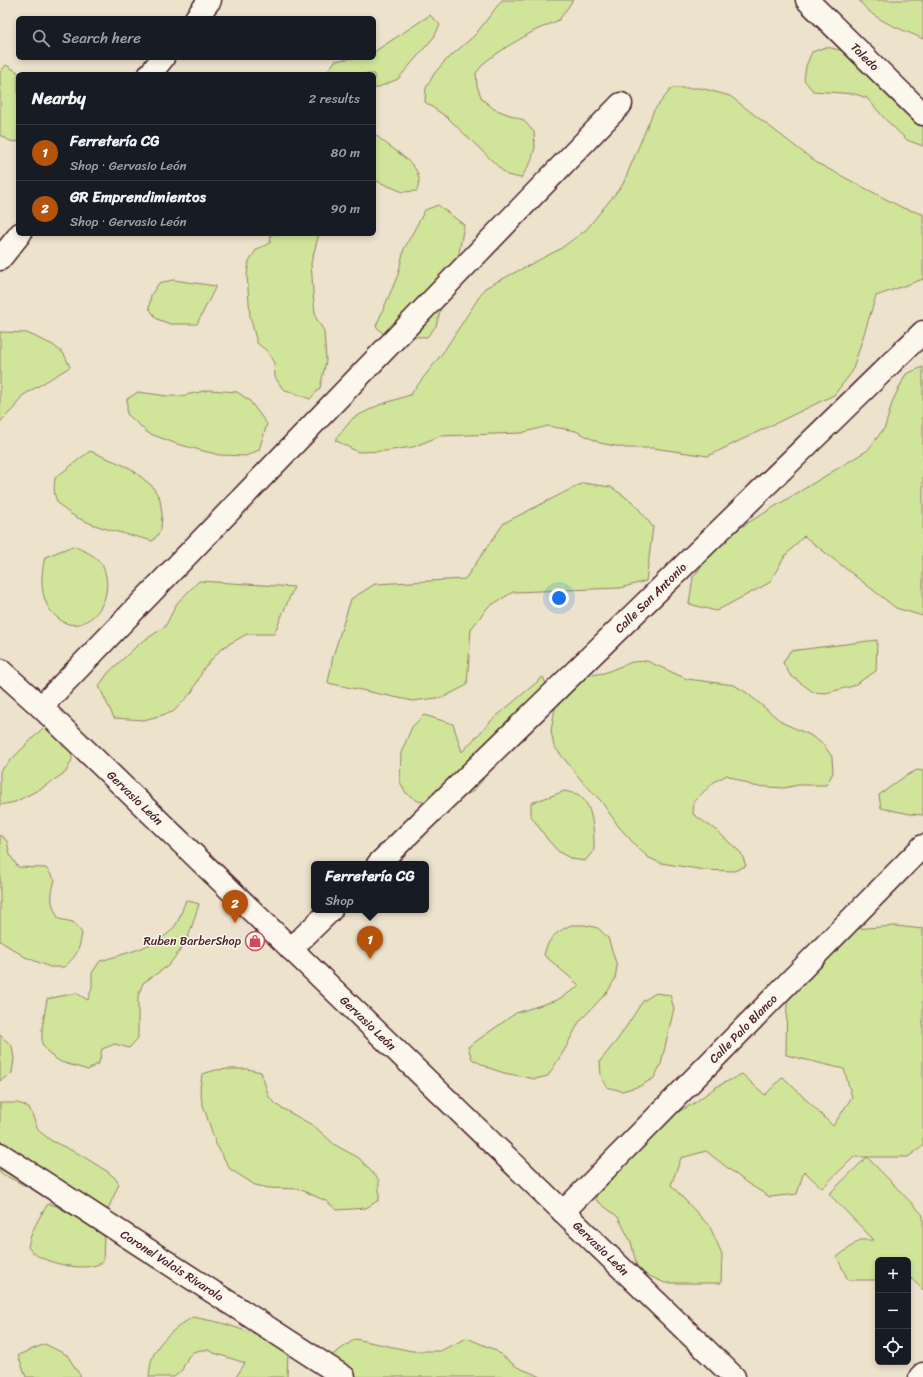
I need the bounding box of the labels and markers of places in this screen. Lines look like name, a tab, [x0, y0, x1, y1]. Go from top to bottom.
pin: 2	[222, 890, 248, 923]
pin: 1	[357, 926, 383, 959]
place label: Ruben BarberShop	[143, 930, 242, 952]
shop icon: Ruben BarberShop	[244, 930, 266, 952]

